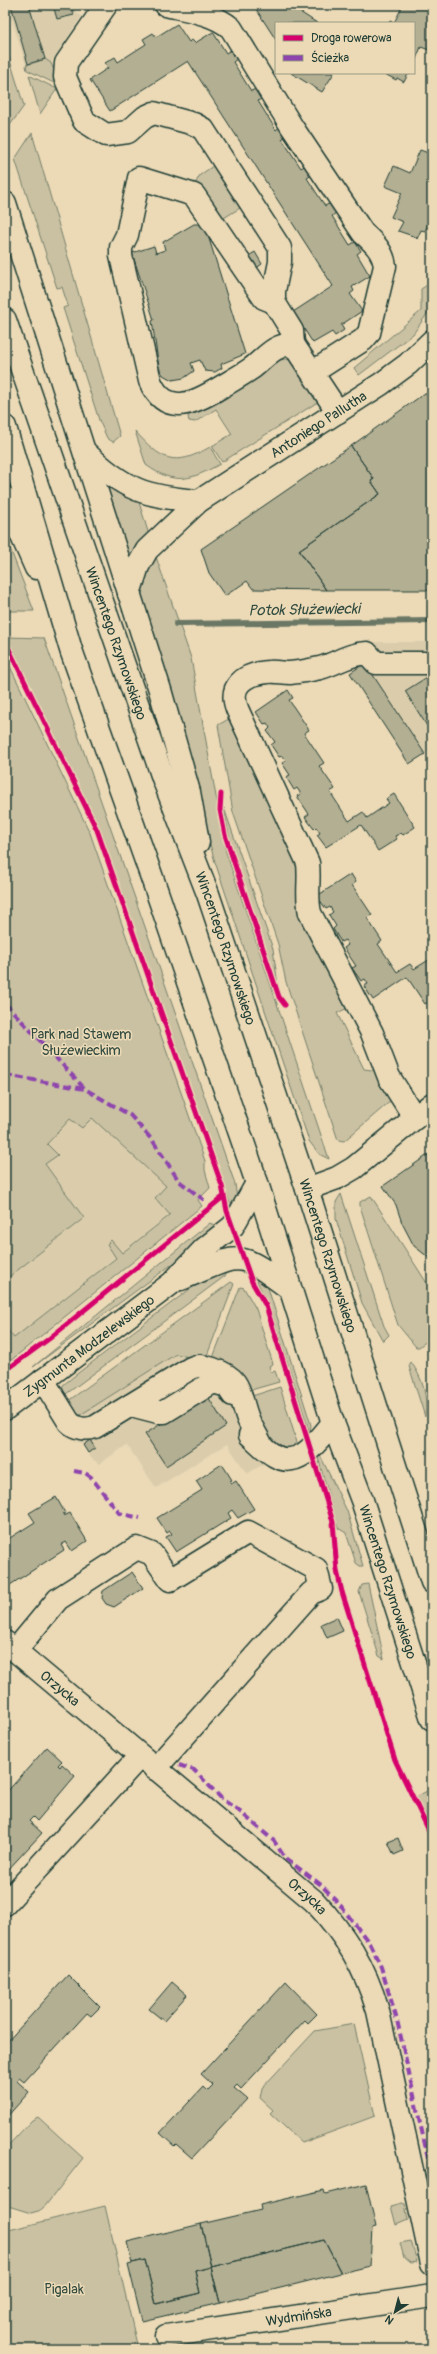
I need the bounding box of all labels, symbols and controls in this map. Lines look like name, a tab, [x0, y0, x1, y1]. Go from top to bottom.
legend	[275, 22, 415, 74]
text: Droga rowerowa	[311, 31, 392, 46]
text: Ścieżka	[311, 50, 349, 66]
street label: Antoniego Pallutha	[267, 387, 370, 462]
street label: Wincentego Rzymowskiego	[82, 565, 151, 723]
water label: Potok Służewiecki	[248, 599, 362, 620]
street label: Wincentego Rzymowskiego	[192, 869, 260, 1027]
park label: Park nad Stawem Służewieckim	[31, 1026, 131, 1059]
street label: Wincentego Rzymowskiego	[296, 1176, 361, 1335]
street label: Zygmunta Modzelewskiego	[20, 1291, 158, 1401]
street label: Wincentego Rzymowskiego	[356, 1503, 421, 1661]
street label: Orzycka	[37, 1667, 84, 1710]
street label: Orzycka	[284, 1874, 331, 1918]
park label: Pigalak	[44, 2281, 84, 2298]
north arrow	[375, 2292, 415, 2332]
street label: Wydmińska	[264, 2303, 333, 2329]
text: N	[382, 2312, 396, 2327]

